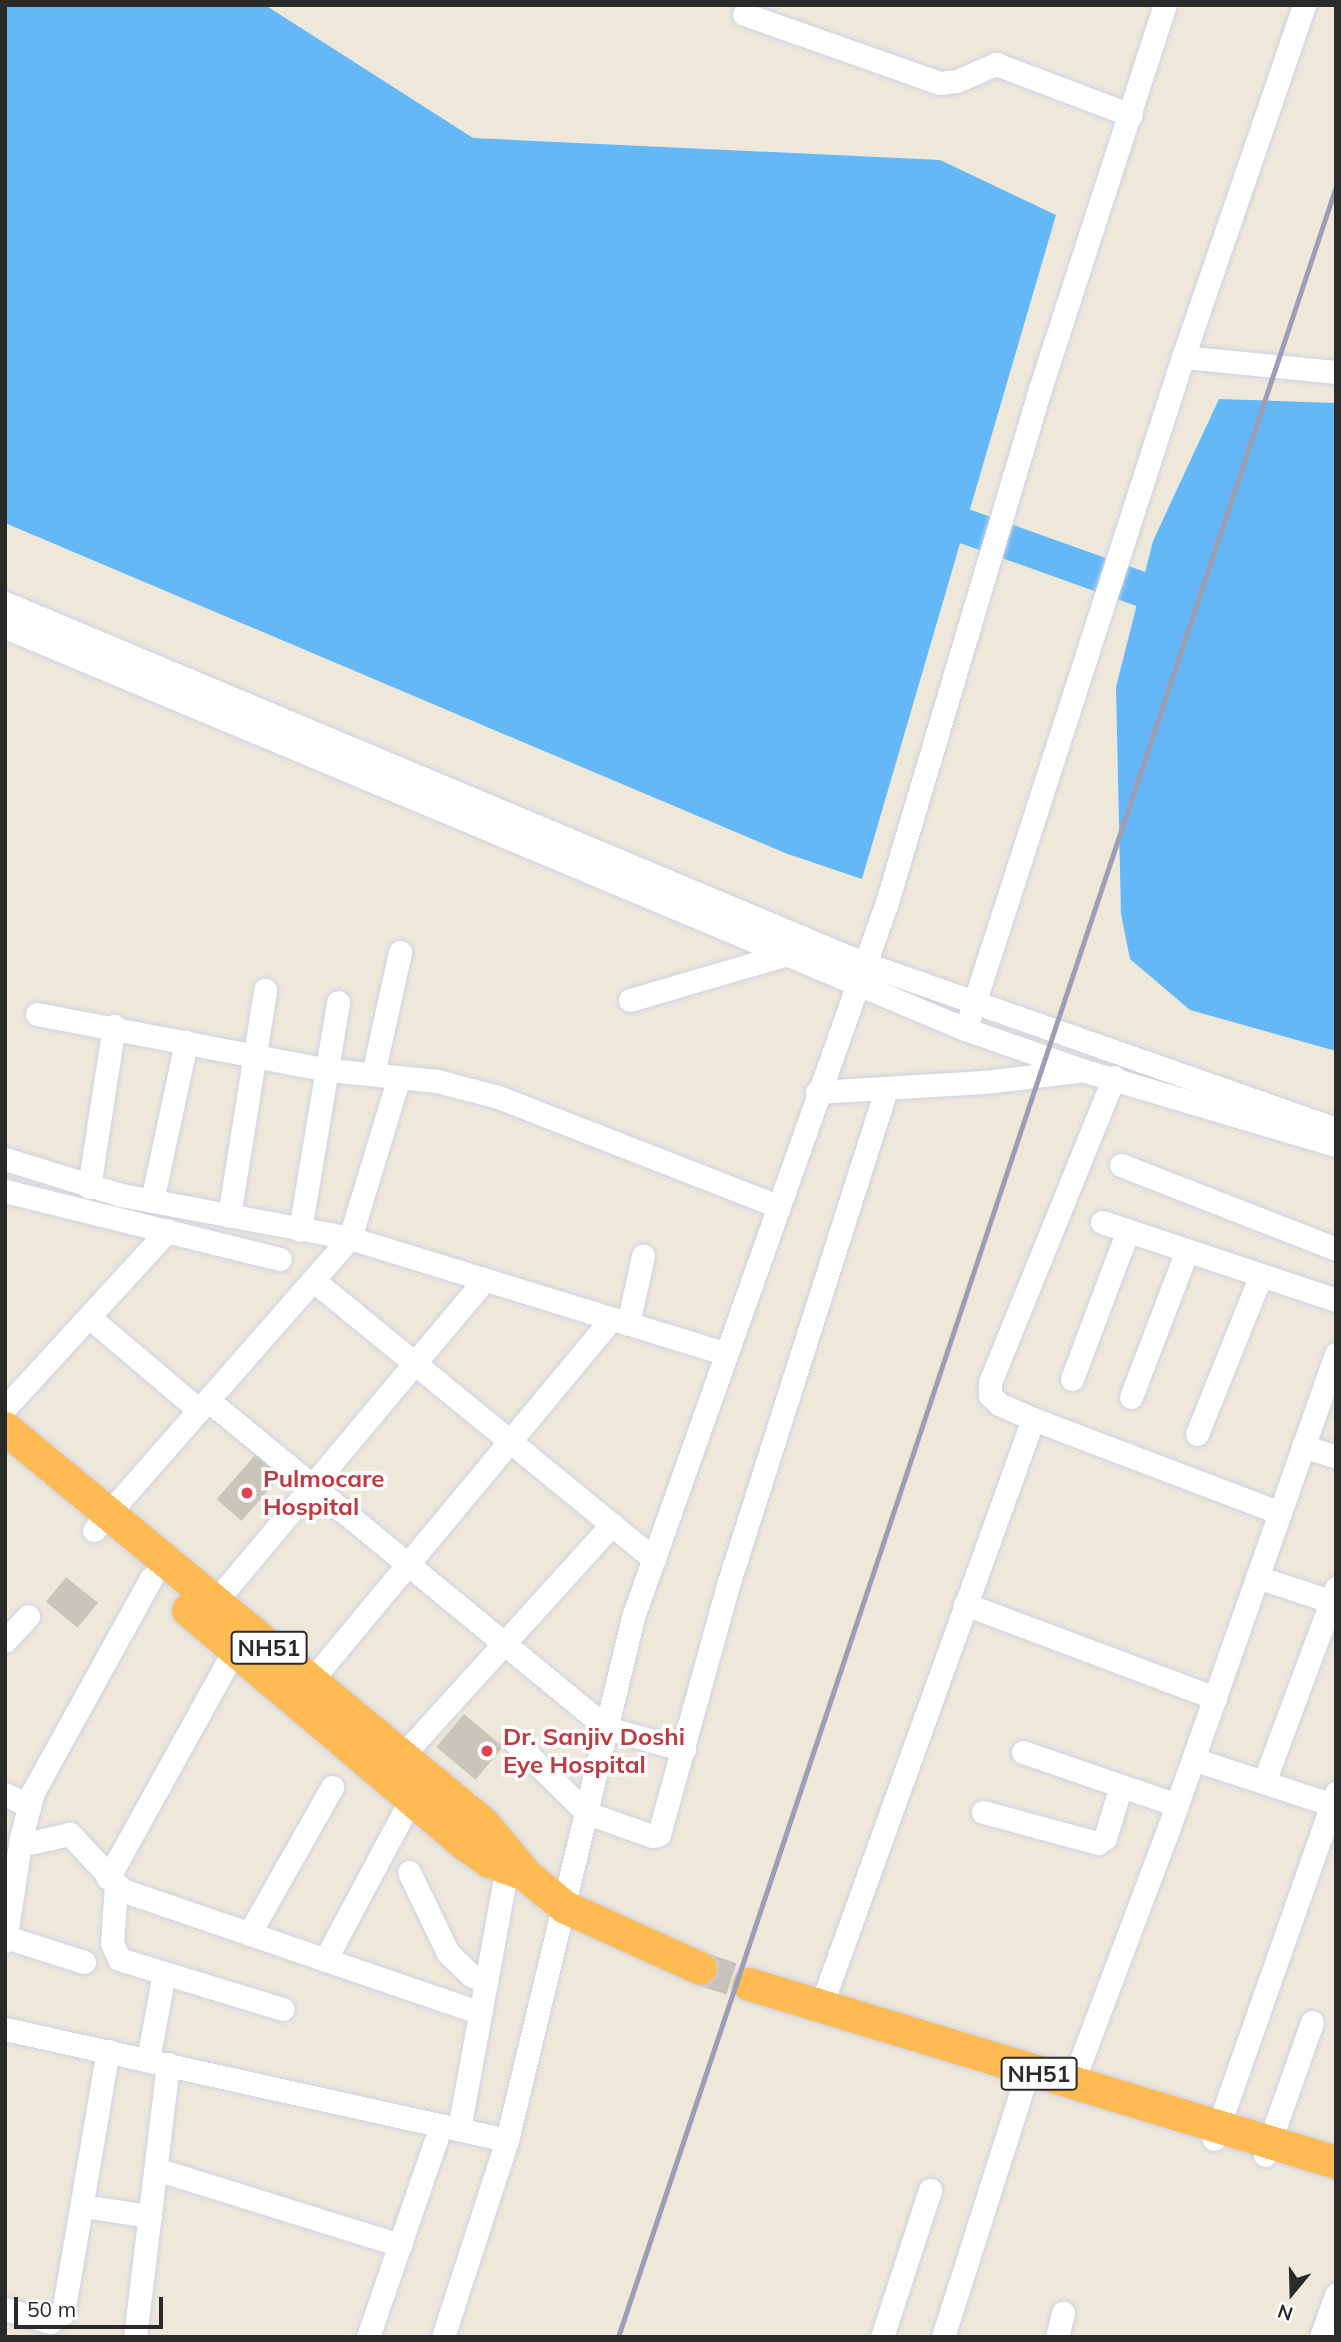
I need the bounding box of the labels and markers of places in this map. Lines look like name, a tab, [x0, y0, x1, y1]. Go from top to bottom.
place label: Pulmocare Hospital	[263, 1465, 384, 1521]
marker: Pulmocare Hospital	[237, 1483, 257, 1503]
place label: Dr. Sanjiv Doshi Eye Hospital	[503, 1723, 685, 1779]
marker: Dr. Sanjiv Doshi Eye Hospital	[477, 1741, 497, 1761]

